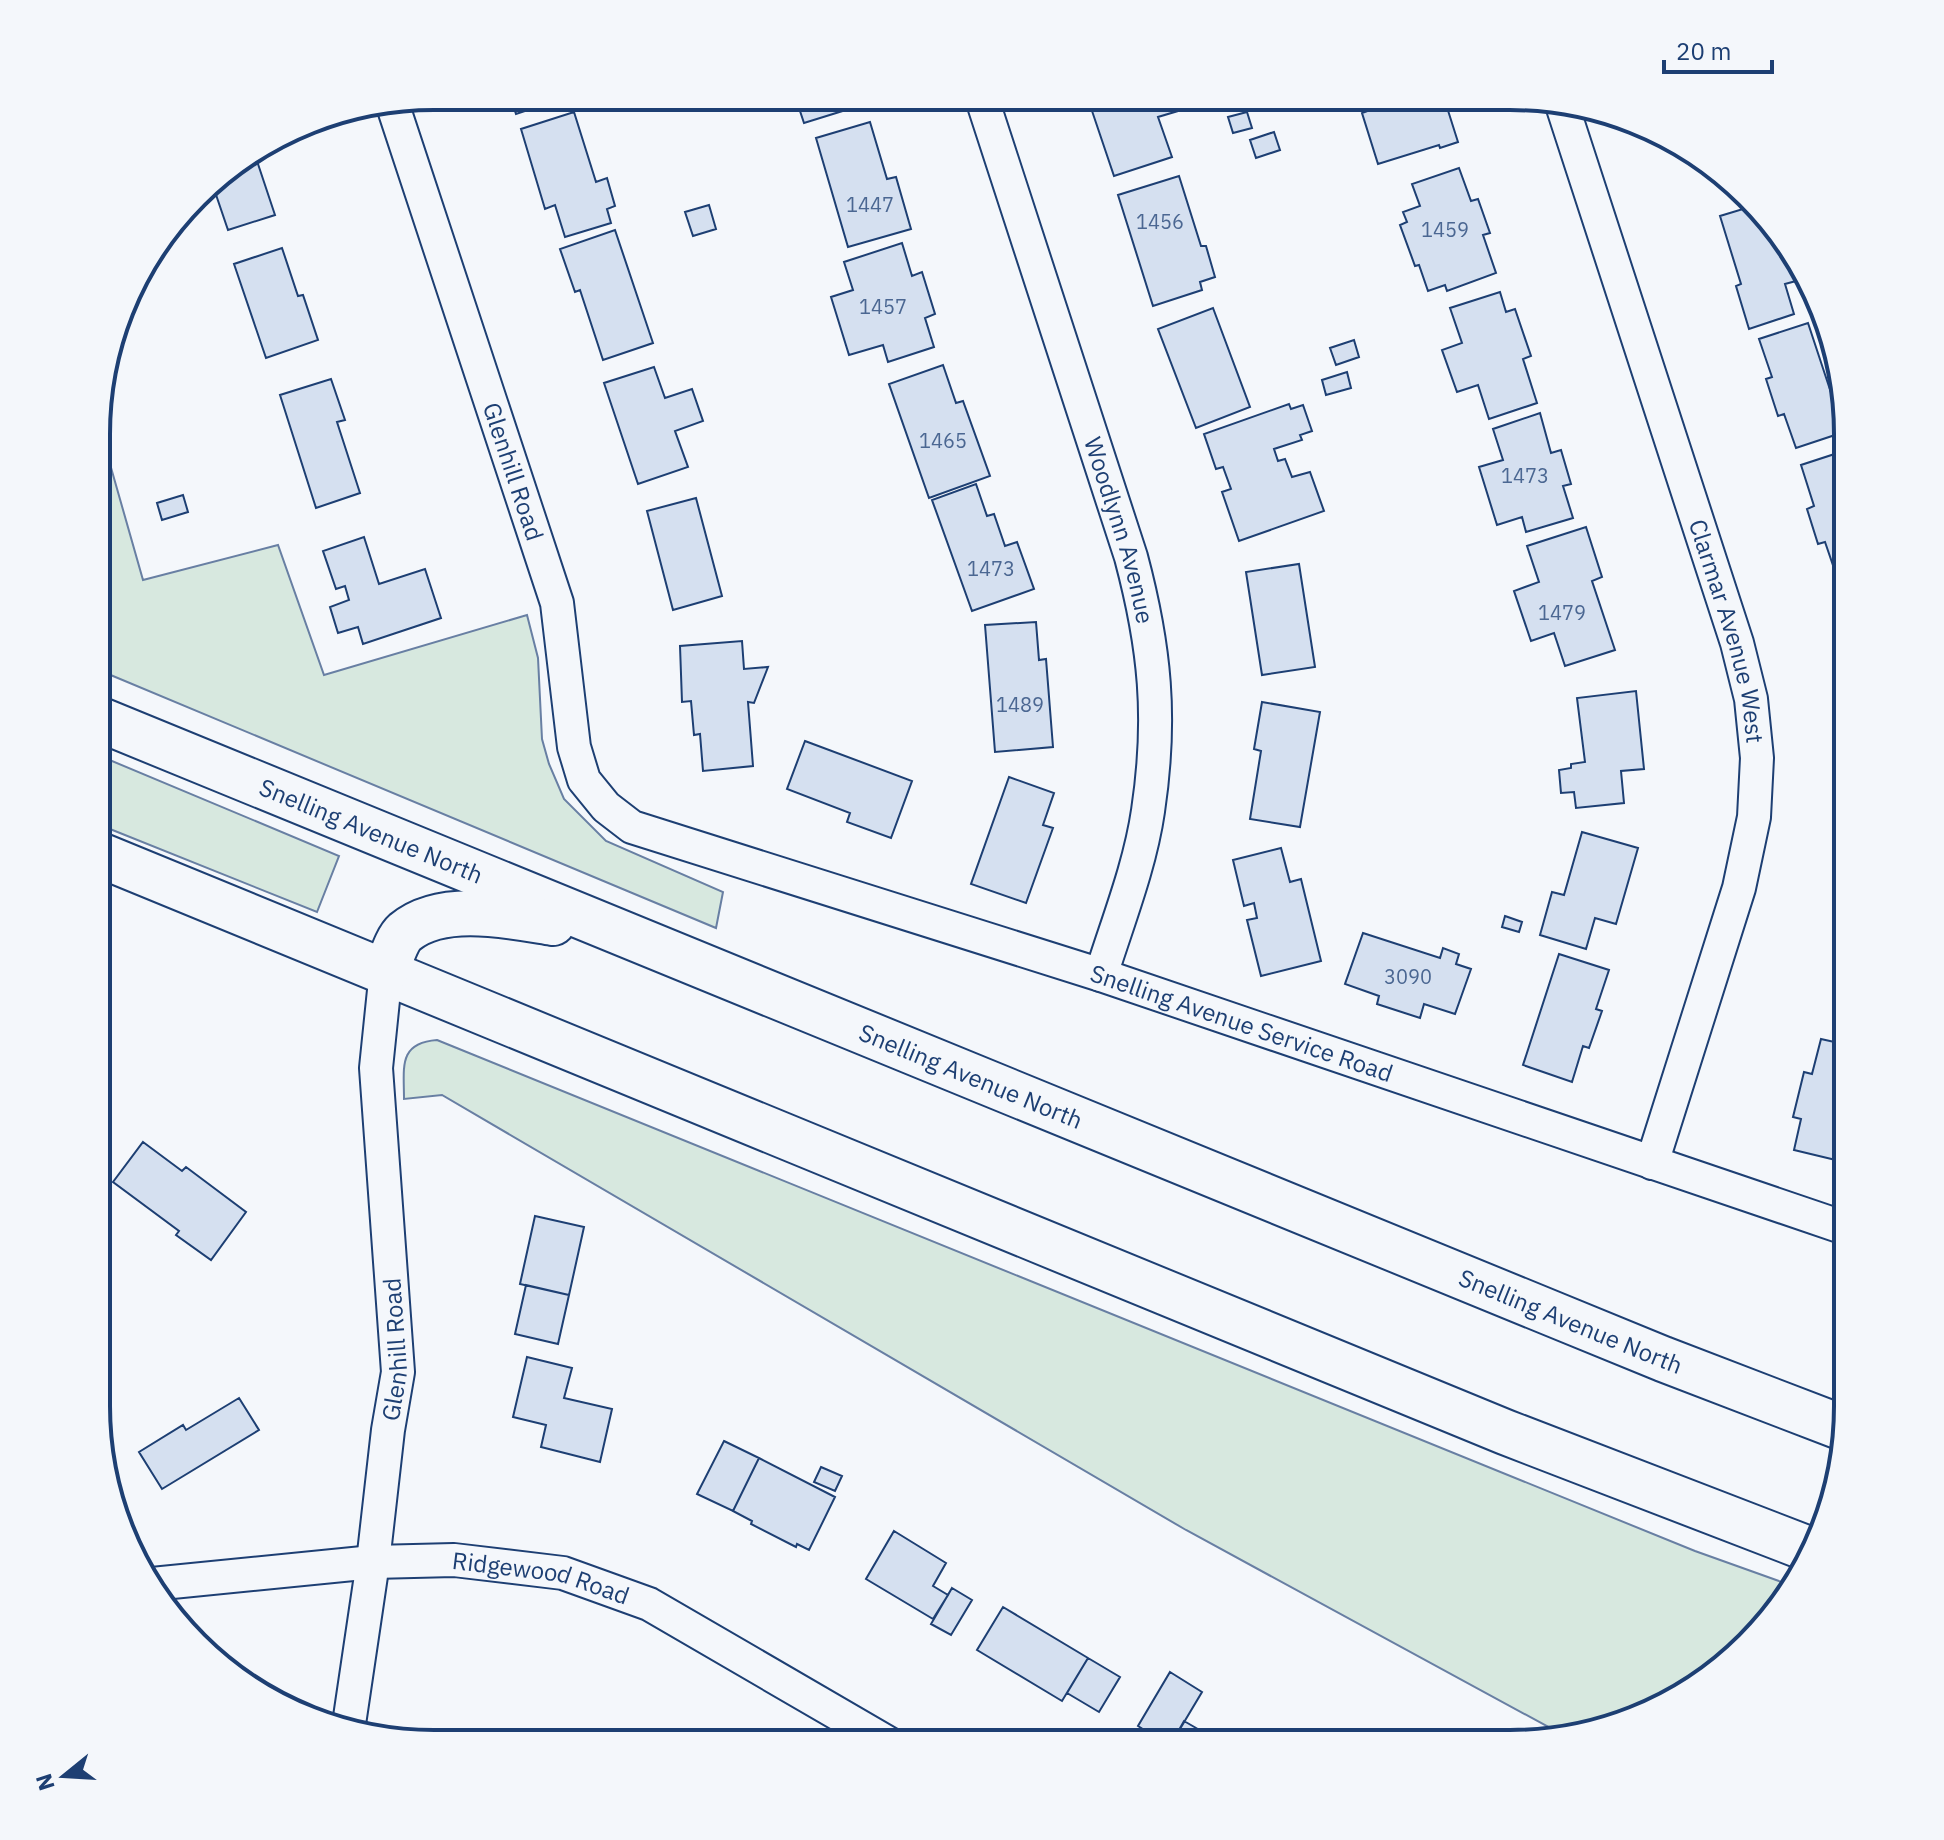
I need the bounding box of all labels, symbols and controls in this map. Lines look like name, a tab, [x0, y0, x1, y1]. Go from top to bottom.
scale bar	[1664, 24, 1772, 74]
text: 20 m	[1676, 35, 1731, 67]
house number: 1447	[846, 191, 894, 218]
house number: 1456	[1136, 208, 1184, 235]
house number: 1459	[1421, 216, 1469, 243]
house number: 1457	[859, 293, 907, 320]
street label: Glenhill Road	[476, 398, 551, 545]
house number: 1465	[919, 427, 967, 454]
street label: Woodlynn Avenue	[1077, 433, 1162, 626]
house number: 1473	[1501, 462, 1549, 489]
street label: Clarmar Avenue West	[1682, 515, 1771, 745]
house number: 1473	[967, 555, 1015, 582]
house number: 1479	[1538, 599, 1586, 626]
house number: 1489	[996, 691, 1044, 718]
street label: Snelling Avenue North	[255, 771, 488, 891]
street label: Snelling Avenue Service Road	[1086, 957, 1397, 1089]
house number: 3090	[1384, 963, 1432, 990]
street label: Snelling Avenue North	[854, 1016, 1088, 1136]
street label: Snelling Avenue North	[1454, 1261, 1687, 1381]
street label: Glenhill Road	[374, 1277, 414, 1423]
street label: Ridgewood Road	[451, 1544, 634, 1612]
north arrow	[24, 1736, 104, 1816]
text: N	[28, 1770, 61, 1794]

